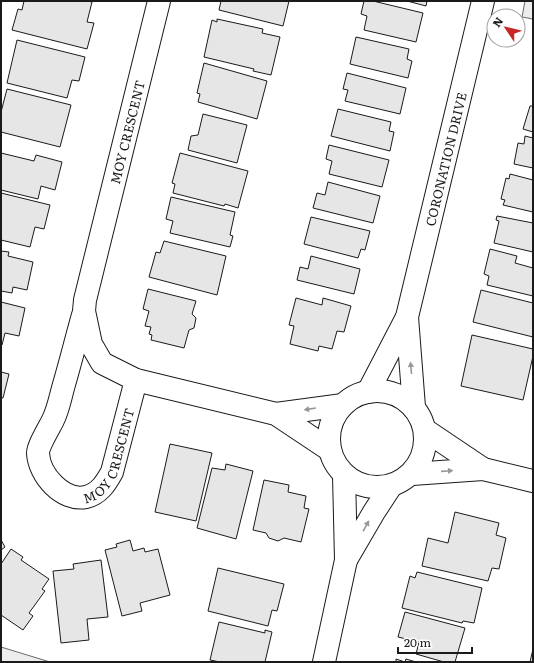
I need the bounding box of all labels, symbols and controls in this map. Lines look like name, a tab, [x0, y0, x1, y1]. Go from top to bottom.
north arrow	[486, 8, 526, 48]
text: N	[488, 13, 506, 30]
street label: MOY CRESCENT	[105, 78, 149, 186]
street label: CORONATION DRIVE	[420, 90, 470, 228]
one-way arrow	[408, 362, 414, 374]
street label: MOY CRESCENT	[80, 405, 138, 507]
one-way arrow	[304, 406, 316, 412]
one-way arrow	[441, 467, 453, 474]
one-way arrow	[362, 520, 369, 532]
scale bar	[398, 629, 472, 655]
text: 20 m	[404, 633, 431, 651]

